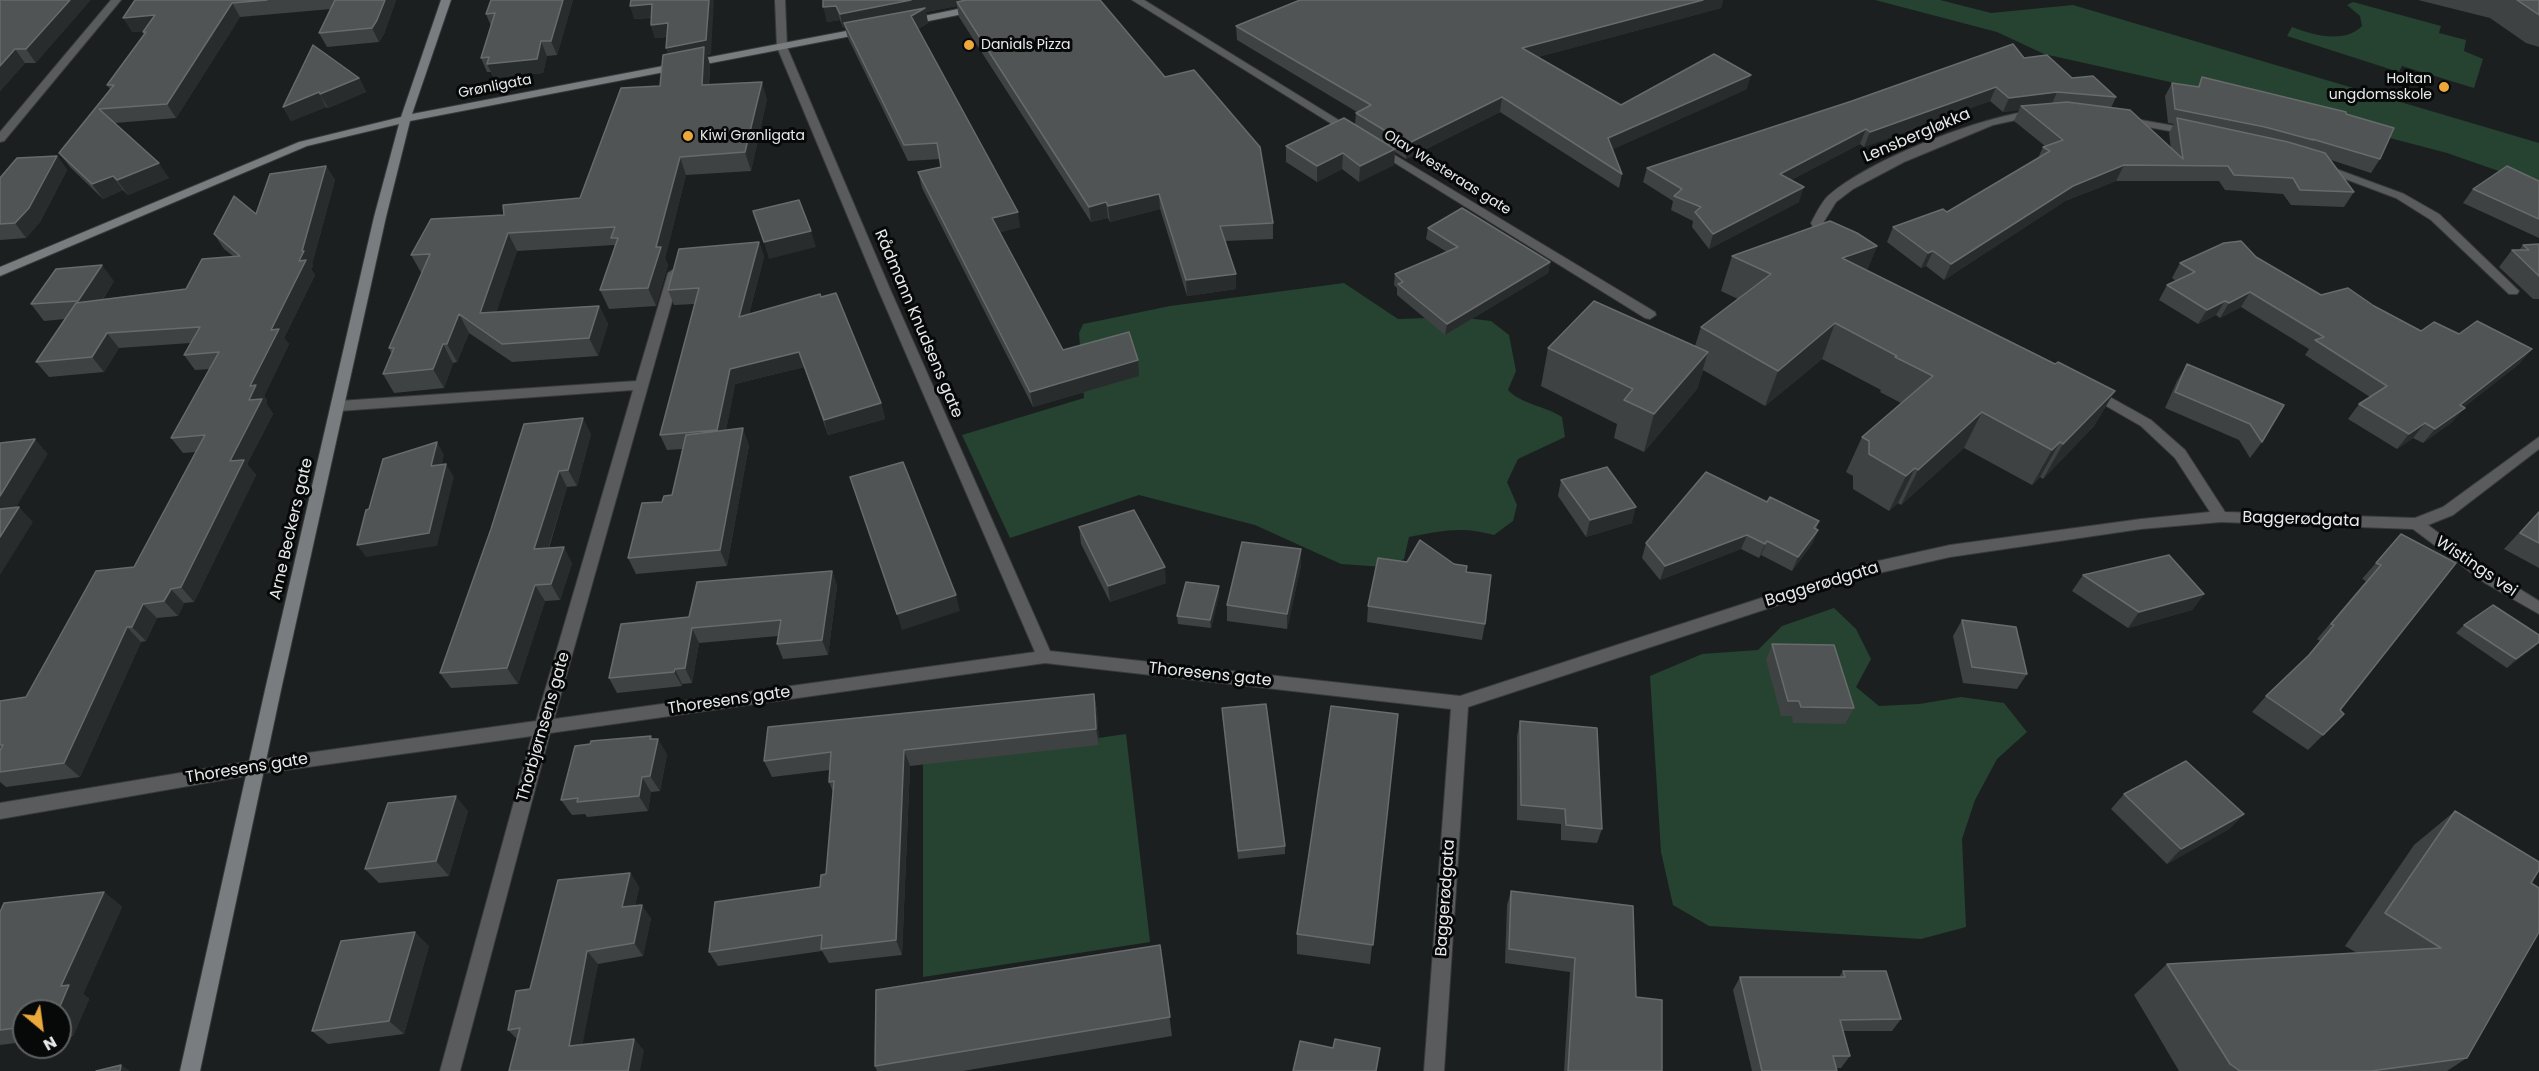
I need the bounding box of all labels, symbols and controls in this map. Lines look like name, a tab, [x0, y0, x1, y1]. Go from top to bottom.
place label: Danials Pizza	[981, 37, 1070, 53]
marker: Danials Pizza	[962, 38, 976, 52]
place label: Holtan ungdomsskole	[2329, 71, 2432, 104]
street label: Grønligata	[457, 72, 533, 102]
marker: Holtan ungdomsskole	[2437, 80, 2451, 94]
street label: Lensbergløkka	[1861, 105, 1973, 167]
street label: Olav Westeraas gate	[1380, 127, 1514, 219]
place label: Kiwi Grønligata	[700, 128, 805, 144]
marker: Kiwi Grønligata	[681, 129, 695, 143]
street label: Rådmann Knudsens gate	[870, 227, 966, 421]
street label: Arne Beckers gate	[266, 456, 318, 602]
street label: Baggerødgata	[2242, 508, 2360, 532]
street label: Wistings vei	[2432, 533, 2520, 601]
street label: Baggerødgata	[1763, 559, 1881, 611]
street label: Thorbjørnsens gate	[513, 650, 575, 804]
street label: Thoresens gate	[1148, 659, 1272, 691]
street label: Thoresens gate	[666, 683, 792, 719]
street label: Thoresens gate	[184, 750, 310, 788]
street label: Baggerødgata	[1432, 839, 1460, 957]
north arrow	[12, 999, 72, 1059]
text: N	[39, 1030, 61, 1056]

